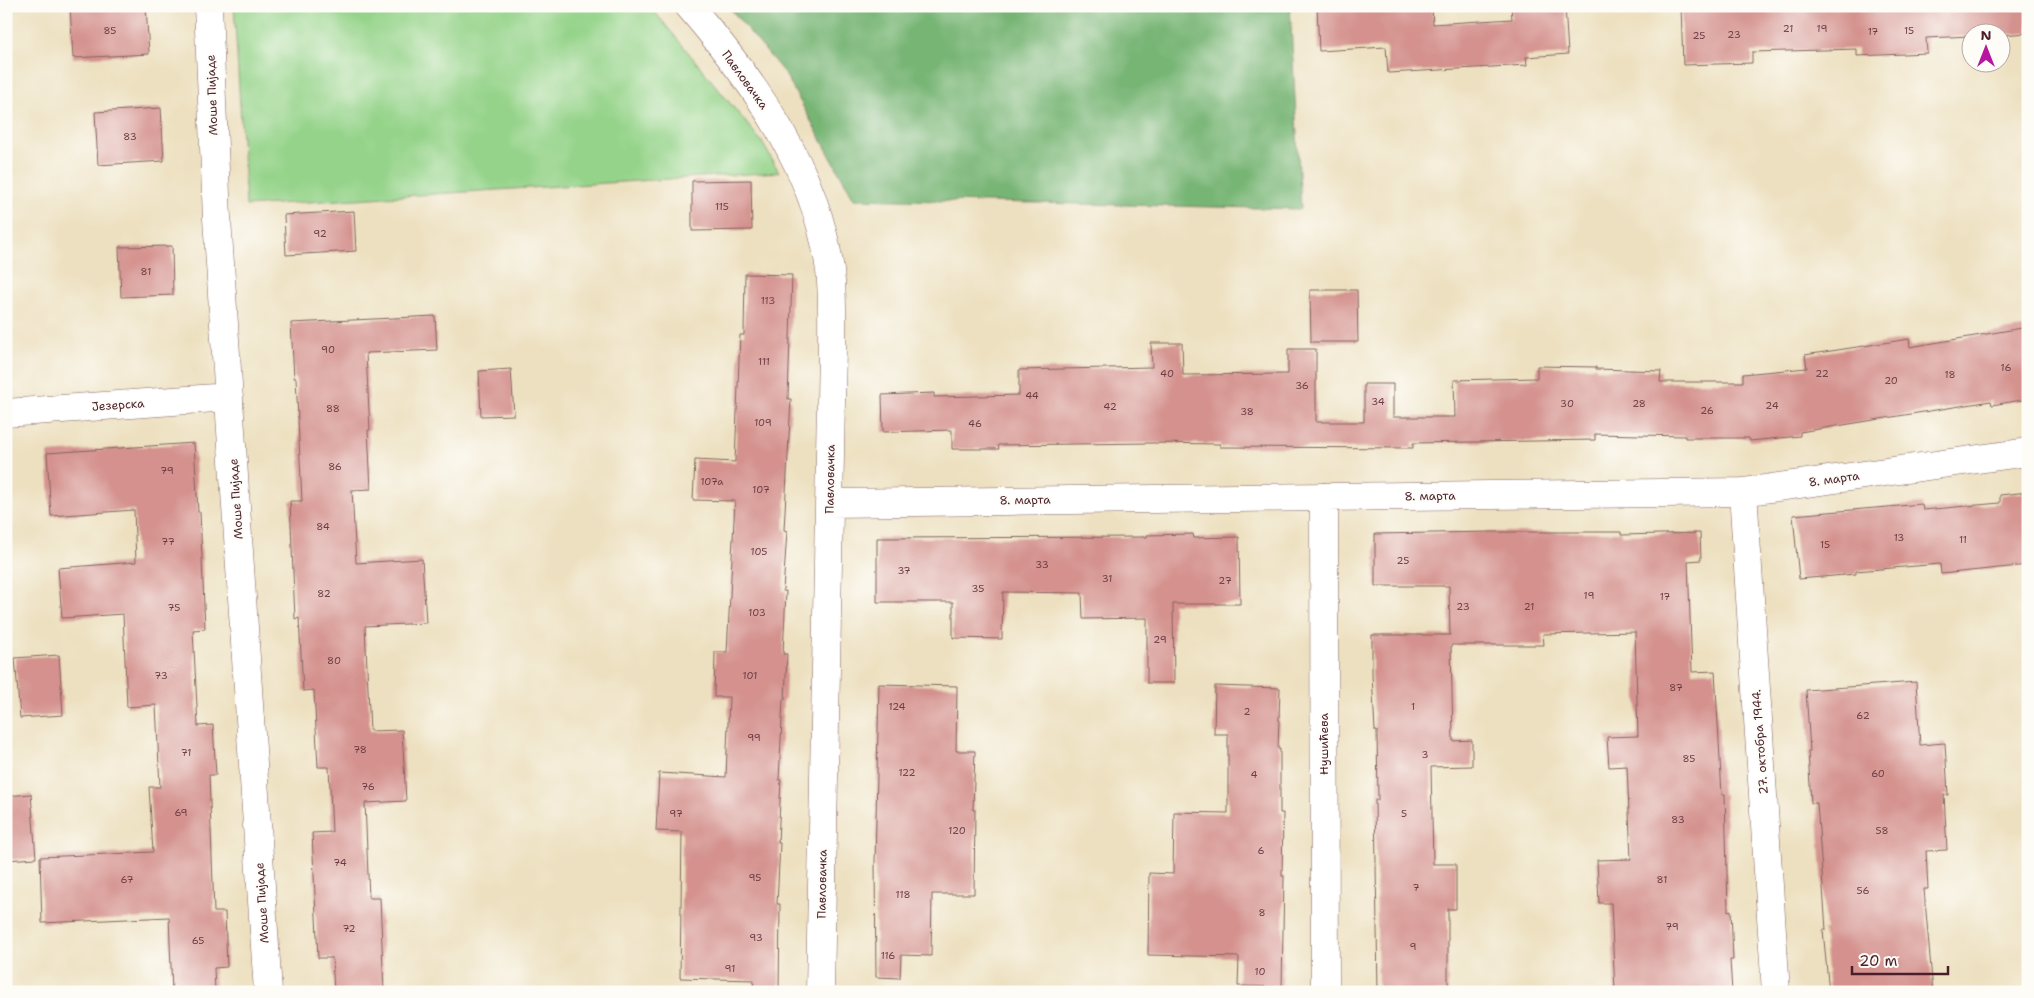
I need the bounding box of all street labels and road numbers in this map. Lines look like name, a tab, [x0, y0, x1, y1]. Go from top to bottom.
street label: Павловачка	[718, 47, 772, 113]
street label: Моше Пијаде	[203, 54, 221, 136]
street label: Језерска	[91, 395, 145, 415]
street label: Павловачка	[821, 444, 839, 514]
street label: Моше Пијаде	[225, 458, 247, 540]
street label: 8. марта	[1808, 467, 1861, 490]
street label: 8. марта	[1404, 488, 1456, 504]
street label: 8. марта	[999, 492, 1051, 508]
street label: 27. октобра 1944.	[1748, 689, 1772, 795]
street label: Нушићева	[1316, 713, 1332, 775]
street label: Павловачка	[813, 849, 831, 919]
street label: Моше Пијаде	[251, 862, 273, 944]

